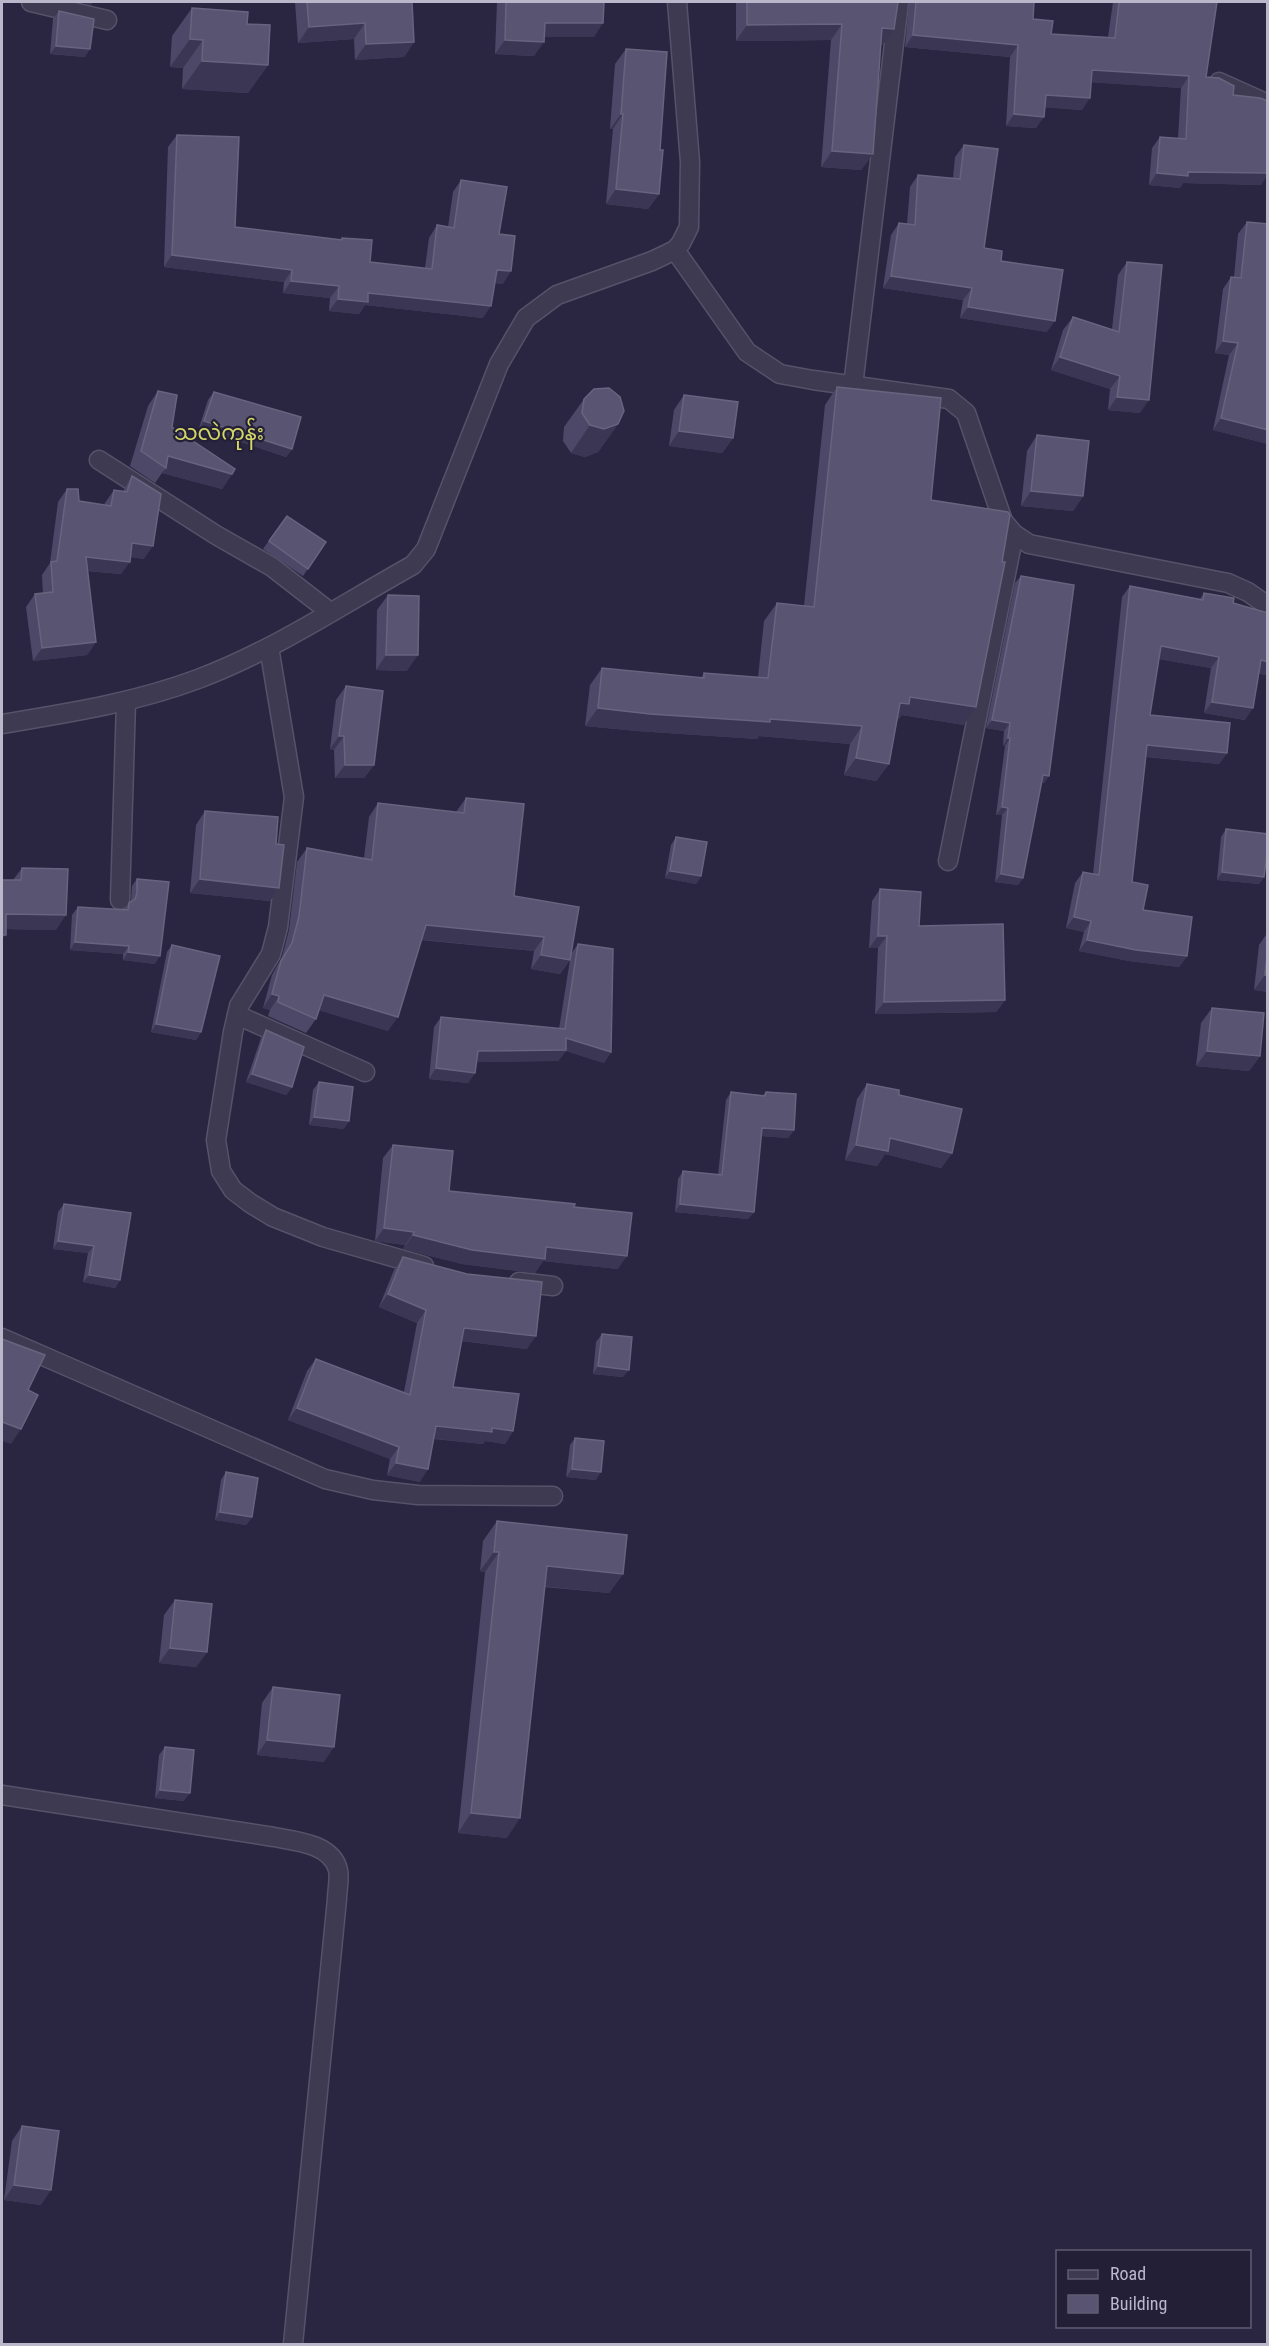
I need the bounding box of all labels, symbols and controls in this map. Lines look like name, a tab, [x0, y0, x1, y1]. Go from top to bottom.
district label: သလဲကုန်း	[174, 417, 264, 450]
legend	[1056, 2250, 1251, 2328]
text: Road	[1110, 2263, 1146, 2284]
text: Building	[1110, 2293, 1167, 2314]

